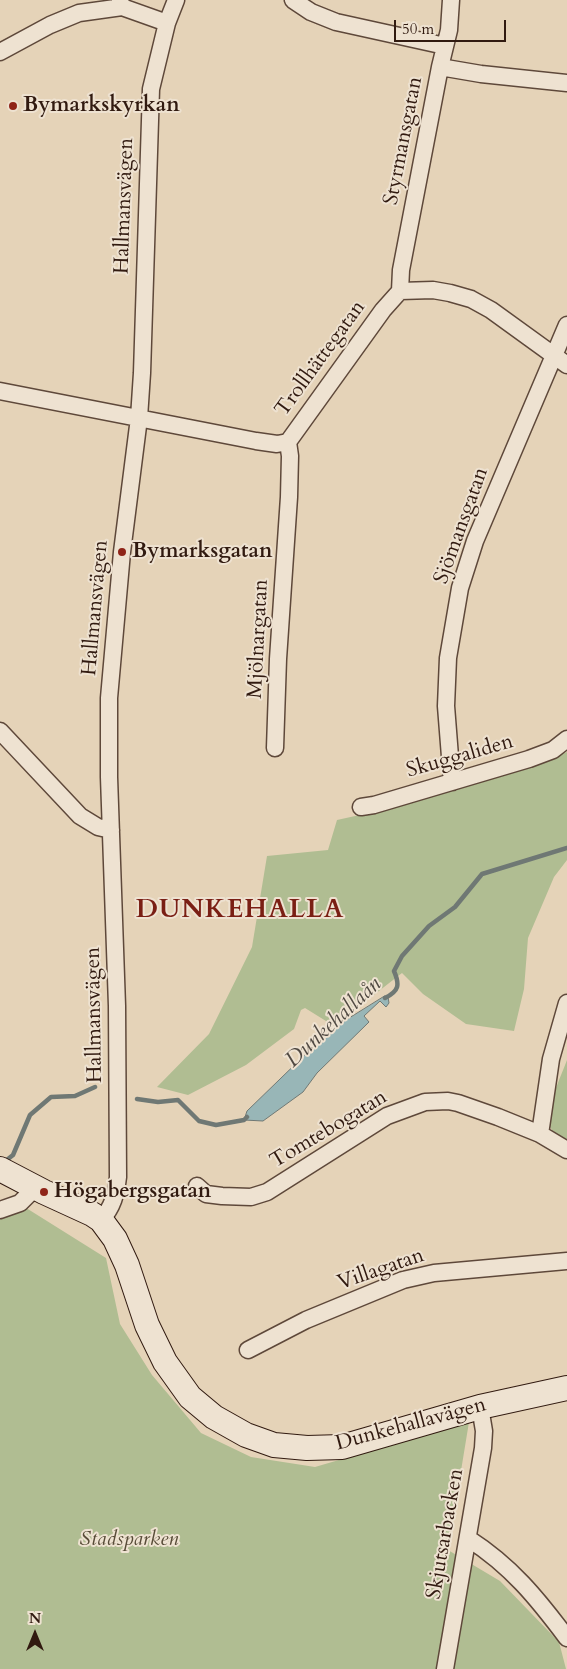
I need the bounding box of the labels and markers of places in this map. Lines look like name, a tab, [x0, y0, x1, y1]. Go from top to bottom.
place label: Bymarkskyrkan	[23, 93, 180, 119]
marker: Bymarkskyrkan	[7, 100, 19, 112]
place label: Bymarksgatan	[132, 539, 272, 565]
marker: Bymarksgatan	[116, 546, 128, 558]
place label: Högabergsgatan	[54, 1179, 211, 1205]
marker: Högabergsgatan	[38, 1186, 50, 1198]

